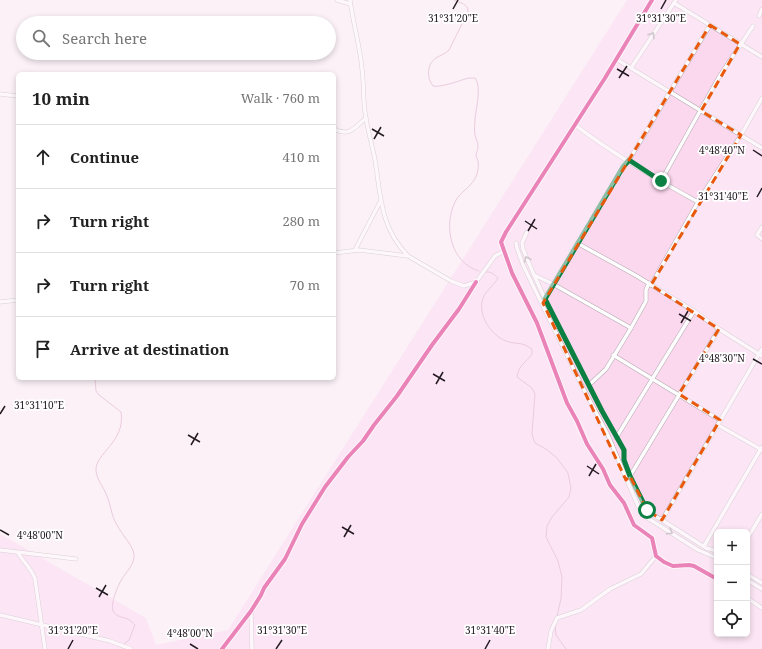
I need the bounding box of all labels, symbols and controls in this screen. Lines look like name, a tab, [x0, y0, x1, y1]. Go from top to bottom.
text: 31°31'20"E	[428, 11, 478, 25]
text: 31°31'30"E	[636, 11, 686, 25]
search box	[16, 16, 336, 60]
icon: search	[30, 27, 52, 49]
text: Search here	[62, 28, 147, 48]
one-way arrow	[648, 32, 655, 39]
text: 10 min	[32, 87, 90, 110]
text: Walk · 760 m	[241, 89, 320, 107]
text: 4°48'40"N	[699, 143, 745, 157]
icon: ahead	[32, 146, 54, 168]
text: Continue	[70, 147, 139, 167]
text: 410 m	[283, 148, 320, 166]
route end	[652, 172, 670, 190]
text: 31°31'40"E	[698, 189, 748, 203]
icon: right	[32, 210, 54, 232]
text: Turn right	[70, 211, 149, 231]
text: 280 m	[283, 212, 320, 230]
one-way arrow	[524, 255, 532, 263]
icon: right	[32, 274, 54, 296]
text: Turn right	[70, 275, 149, 295]
text: 70 m	[290, 276, 320, 294]
icon: arrive	[32, 338, 54, 360]
text: Arrive at destination	[70, 339, 229, 359]
text: 4°48'30"N	[699, 351, 745, 365]
text: 31°31'10"E	[14, 398, 64, 412]
route start	[638, 501, 656, 519]
text: 4°48'00"N	[17, 528, 63, 542]
one-way arrow	[666, 528, 673, 535]
map controls	[714, 529, 750, 637]
button: +	[714, 529, 750, 565]
button: −	[714, 565, 750, 601]
button: locate	[714, 601, 750, 637]
text: 31°31'20"E	[48, 623, 98, 637]
text: 31°31'30"E	[257, 623, 307, 637]
text: 31°31'40"E	[465, 623, 515, 637]
text: 4°48'00"N	[167, 626, 213, 640]

